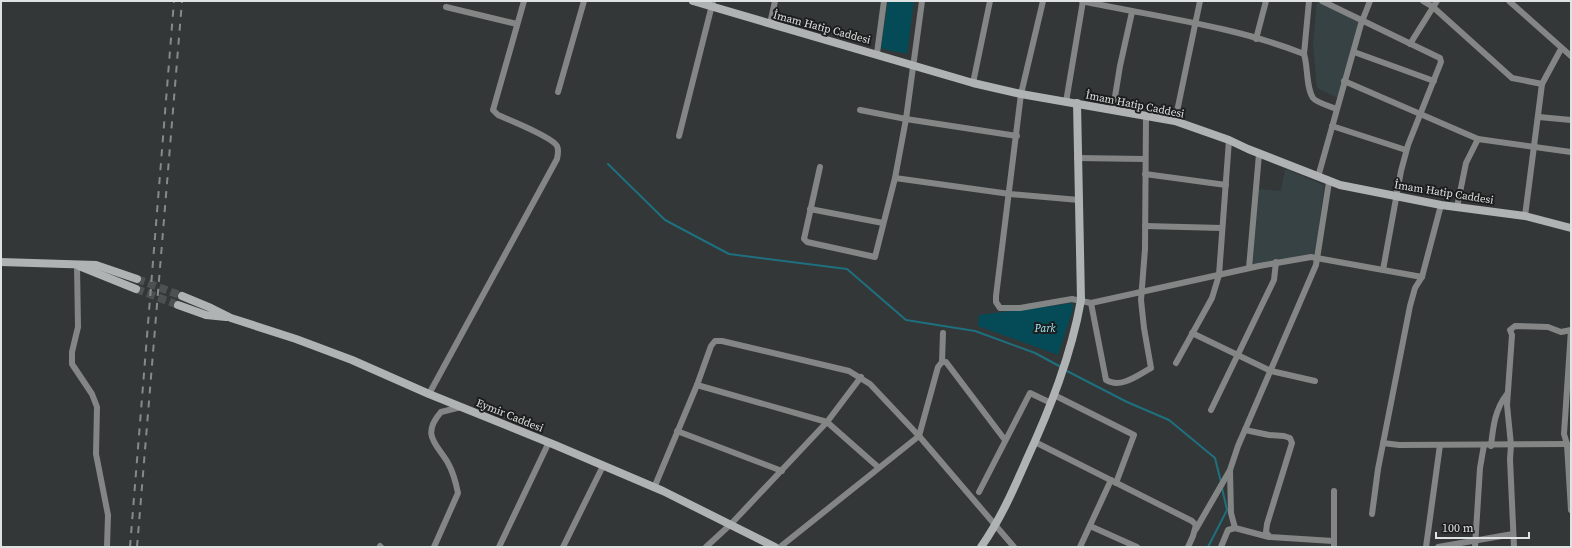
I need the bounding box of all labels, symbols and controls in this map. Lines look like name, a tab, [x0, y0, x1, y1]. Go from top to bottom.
street label: İmam Hatip Caddesi	[771, 7, 872, 48]
street label: İmam Hatip Caddesi	[1084, 88, 1186, 121]
street label: İmam Hatip Caddesi	[1393, 177, 1495, 208]
park label: Park	[1033, 321, 1056, 336]
street label: Eymir Caddesi	[474, 395, 546, 436]
scale bar	[1436, 514, 1529, 540]
text: 100 m	[1442, 520, 1474, 536]

